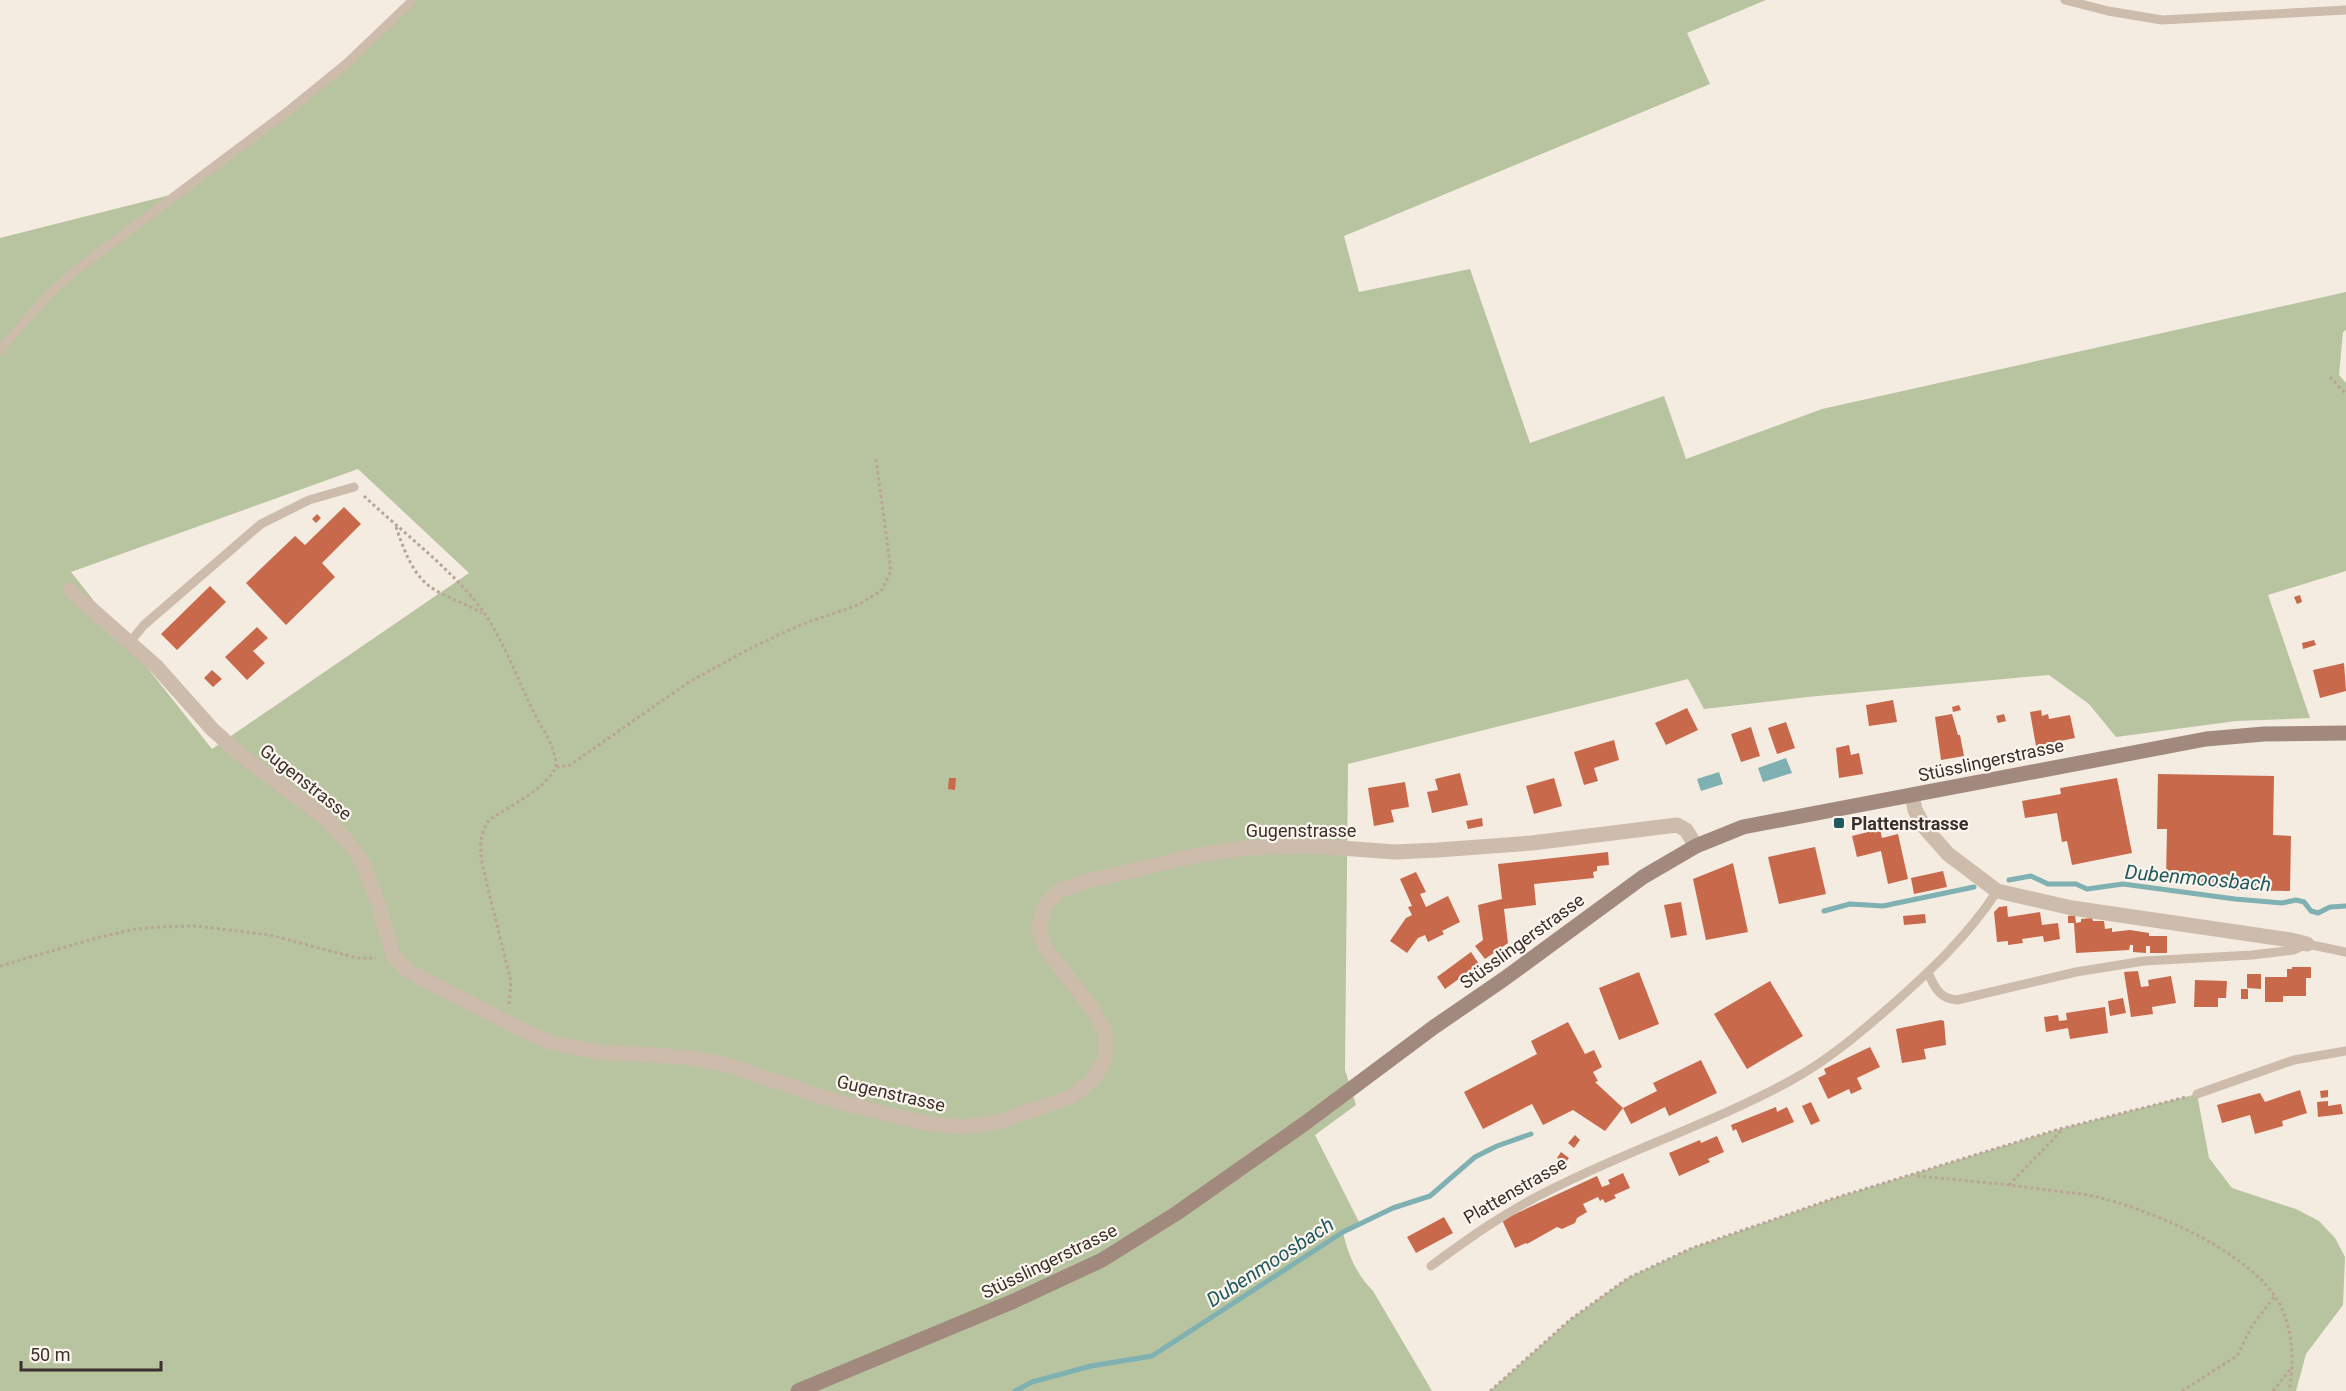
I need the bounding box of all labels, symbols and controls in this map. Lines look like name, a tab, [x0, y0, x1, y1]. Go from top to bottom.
street label: Stüsslingerstrasse	[1916, 734, 2066, 786]
street label: Gugenstrasse	[256, 740, 356, 824]
place label: Plattenstrasse	[1851, 813, 1969, 834]
marker: Plattenstrasse	[1832, 816, 1846, 830]
street label: Gugenstrasse	[1246, 820, 1356, 841]
water label: Dubenmoosbach	[2124, 860, 2272, 896]
street label: Stüsslingerstrasse	[1456, 889, 1588, 993]
street label: Gugenstrasse	[835, 1070, 947, 1116]
street label: Plattenstrasse	[1460, 1152, 1570, 1228]
water label: Dubenmoosbach	[1202, 1212, 1338, 1312]
street label: Stüsslingerstrasse	[978, 1219, 1120, 1303]
scale bar	[21, 1334, 160, 1372]
text: 50 m	[30, 1344, 70, 1365]

